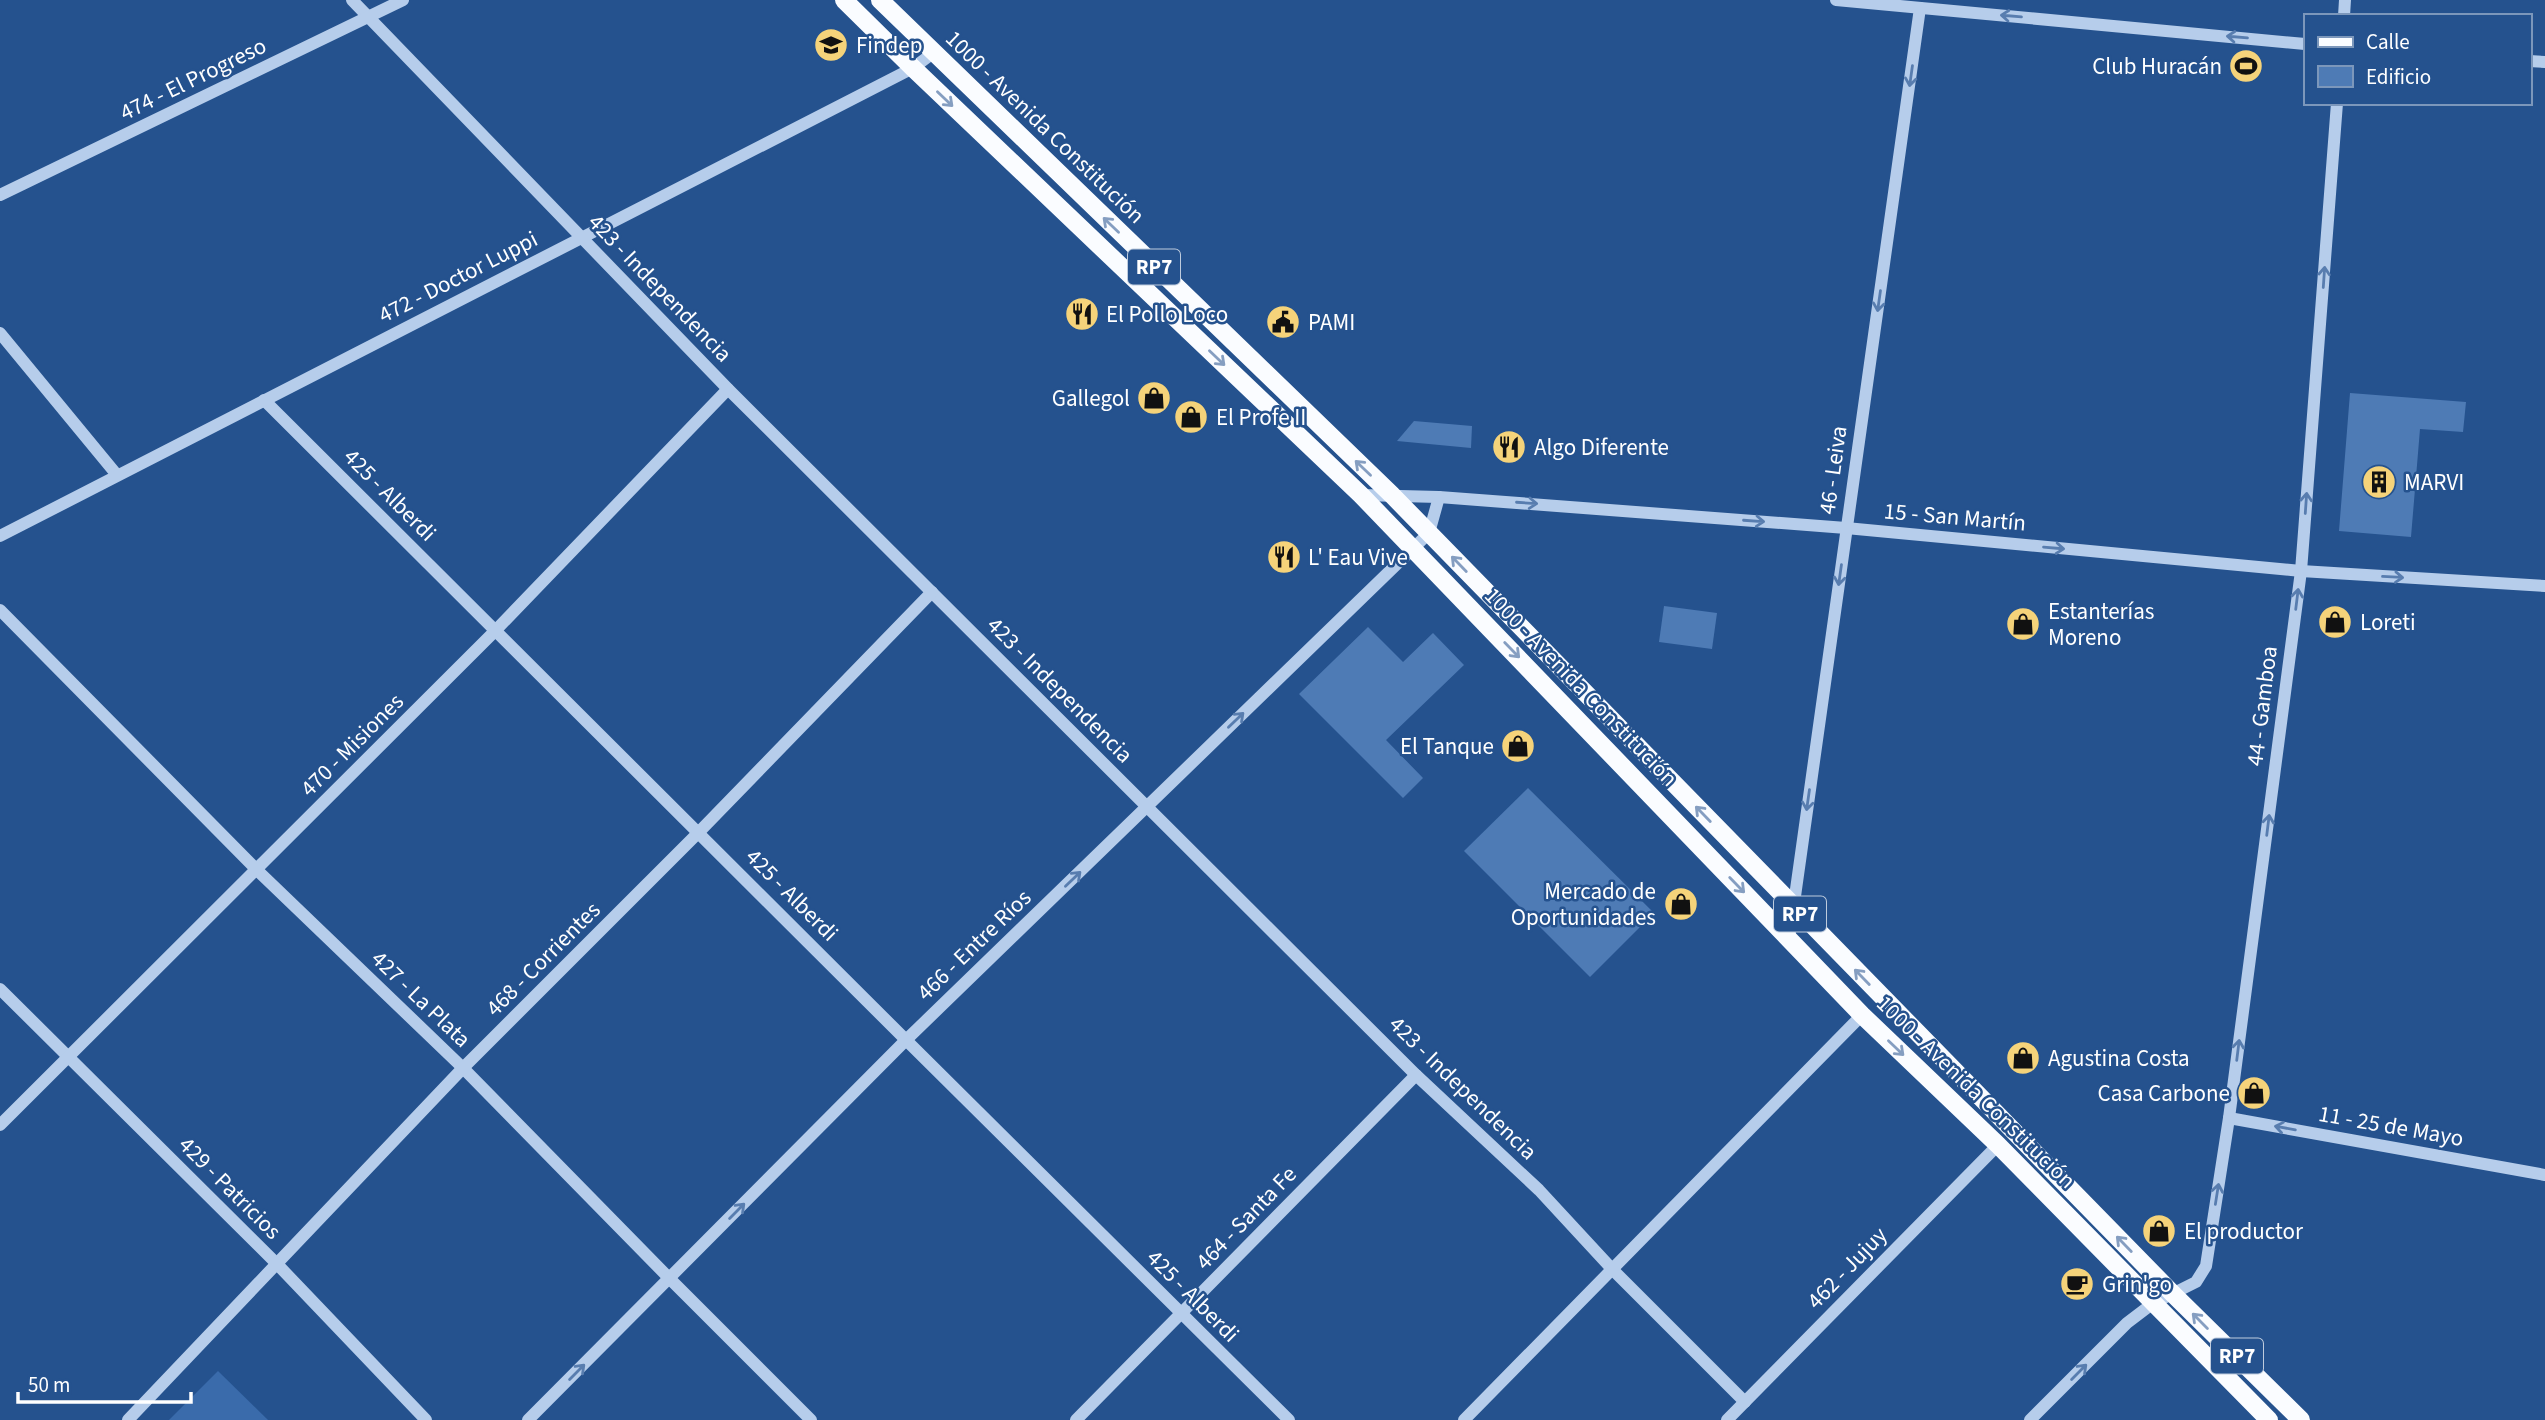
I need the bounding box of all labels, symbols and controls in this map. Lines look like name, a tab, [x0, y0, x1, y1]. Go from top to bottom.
one-way arrow	[2000, 9, 2023, 22]
legend	[2304, 14, 2531, 105]
street label: 1000 - Avenida Constitución	[938, 23, 1152, 231]
school or university icon: Findep	[812, 26, 850, 64]
text: Calle	[2366, 27, 2410, 57]
street label: 474 - El Progreso	[114, 29, 272, 129]
place label: Findep	[856, 29, 923, 62]
one-way arrow	[2227, 30, 2249, 43]
sports icon: Club Huracán	[2227, 47, 2265, 85]
place label: Club Huracán	[2092, 50, 2222, 83]
text: Edificio	[2366, 62, 2431, 92]
one-way arrow	[1904, 64, 1917, 87]
one-way arrow	[937, 91, 954, 108]
street label: 423 - Independencia	[581, 207, 739, 369]
one-way arrow	[1103, 217, 1120, 234]
street label: 472 - Doctor Luppi	[373, 223, 543, 331]
road number: RP7	[1128, 250, 1180, 284]
one-way arrow	[2317, 265, 2330, 288]
one-way arrow	[1872, 289, 1885, 312]
restaurant icon: El Pollo Loco	[1063, 295, 1101, 333]
place label: El Pollo Loco	[1106, 298, 1228, 331]
public building icon: PAMI	[1264, 303, 1302, 341]
place label: PAMI	[1308, 306, 1355, 339]
one-way arrow	[1208, 349, 1225, 366]
shop icon: Gallegol	[1135, 379, 1173, 417]
place label: Gallegol	[1052, 382, 1130, 415]
shop icon: El Profe II	[1172, 398, 1210, 436]
place label: El Profe II	[1216, 401, 1306, 434]
street label: 46 - Leiva	[1810, 424, 1856, 516]
restaurant icon: Algo Diferente	[1490, 428, 1528, 466]
place label: Algo Diferente	[1534, 431, 1669, 464]
street label: 425 - Alberdi	[336, 441, 444, 549]
one-way arrow	[1355, 459, 1372, 476]
building icon: MARVI	[2360, 463, 2398, 501]
place label: MARVI	[2404, 466, 2464, 499]
one-way arrow	[2300, 493, 2313, 515]
street label: 15 - San Martín	[1883, 494, 2027, 540]
one-way arrow	[1515, 497, 1538, 510]
one-way arrow	[1742, 515, 1765, 528]
restaurant icon: L' Eau Vive	[1265, 538, 1303, 576]
place label: L' Eau Vive	[1308, 541, 1408, 574]
one-way arrow	[2042, 542, 2064, 555]
one-way arrow	[1450, 555, 1467, 572]
one-way arrow	[1833, 563, 1846, 586]
one-way arrow	[2382, 571, 2404, 584]
street label: 1000 - Avenida Constitución	[1477, 580, 1685, 794]
one-way arrow	[2291, 588, 2304, 611]
place label: Estanterías Moreno	[2048, 595, 2155, 654]
shop icon: Loreti	[2316, 603, 2354, 641]
shop icon: Estanterías Moreno	[2004, 605, 2042, 643]
place label: Loreti	[2360, 606, 2416, 639]
street label: 423 - Independencia	[979, 609, 1141, 771]
one-way arrow	[1503, 642, 1520, 659]
street label: 44 - Gamboa	[2238, 644, 2286, 768]
street label: 470 - Misiones	[293, 686, 411, 804]
one-way arrow	[1228, 712, 1245, 729]
shop icon: El Tanque	[1499, 727, 1537, 765]
place label: El Tanque	[1400, 730, 1494, 763]
one-way arrow	[1801, 788, 1814, 811]
one-way arrow	[1695, 806, 1712, 823]
one-way arrow	[2261, 814, 2274, 836]
street label: 425 - Alberdi	[738, 841, 846, 949]
one-way arrow	[1065, 870, 1082, 887]
place label: Mercado de Oportunidades	[1511, 875, 1656, 934]
one-way arrow	[1729, 876, 1746, 893]
street label: 466 - Entre Ríos	[909, 882, 1039, 1008]
shop icon: Mercado de Oportunidades	[1662, 885, 1700, 923]
street label: 468 - Corrientes	[478, 894, 608, 1024]
road number: RP7	[1774, 897, 1826, 932]
street label: 427 - La Plata	[364, 943, 478, 1055]
one-way arrow	[1854, 969, 1871, 986]
street label: 1000 - Avenida Constitución	[1869, 988, 2083, 1196]
street label: 423 - Independencia	[1382, 1009, 1544, 1167]
one-way arrow	[1887, 1039, 1904, 1056]
shop icon: Agustina Costa	[2004, 1039, 2042, 1077]
one-way arrow	[2232, 1039, 2245, 1062]
place label: Agustina Costa	[2048, 1042, 2190, 1075]
shop icon: Casa Carbone	[2235, 1074, 2273, 1112]
place label: Casa Carbone	[2098, 1077, 2230, 1110]
street label: 11 - 25 de Mayo	[2316, 1097, 2466, 1155]
one-way arrow	[2274, 1121, 2297, 1134]
street label: 429 - Patricios	[171, 1129, 289, 1247]
street label: 464 - Santa Fe	[1188, 1159, 1304, 1277]
one-way arrow	[2211, 1184, 2224, 1206]
one-way arrow	[729, 1203, 746, 1220]
shop icon: El productor	[2140, 1212, 2178, 1250]
place label: El productor	[2184, 1215, 2304, 1248]
street label: 462 - Jujuy	[1799, 1219, 1895, 1317]
one-way arrow	[2116, 1236, 2133, 1253]
street label: 425 - Alberdi	[1139, 1242, 1247, 1350]
cafe icon: Grin'go	[2058, 1265, 2096, 1303]
place label: Grin'go	[2102, 1268, 2172, 1301]
one-way arrow	[2192, 1312, 2209, 1329]
road number: RP7	[2211, 1338, 2263, 1374]
scale bar	[18, 1360, 191, 1404]
one-way arrow	[2070, 1363, 2087, 1380]
one-way arrow	[568, 1364, 585, 1381]
text: 50 m	[28, 1370, 70, 1400]

